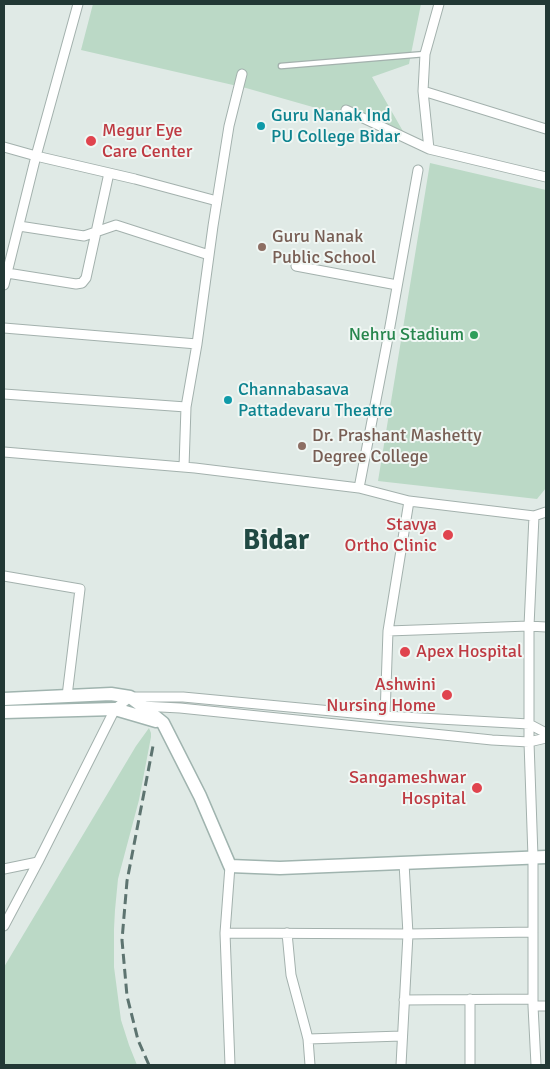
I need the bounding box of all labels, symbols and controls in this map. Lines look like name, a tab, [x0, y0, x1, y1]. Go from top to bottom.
place label: Guru Nanak Ind PU College Bidar	[271, 105, 400, 148]
place label: Megur Eye Care Center	[102, 120, 192, 162]
marker: Guru Nanak Ind PU College Bidar	[255, 120, 267, 132]
marker: Megur Eye Care Center	[84, 134, 98, 148]
place label: Guru Nanak Public School	[272, 226, 376, 268]
marker: Guru Nanak Public School	[256, 241, 268, 253]
place label: Nehru Stadium	[349, 324, 464, 346]
marker: Nehru Stadium	[468, 329, 480, 341]
place label: Channabasava Pattadevaru Theatre	[238, 379, 393, 422]
marker: Channabasava Pattadevaru Theatre	[222, 394, 234, 406]
place label: Dr. Prashant Mashetty Degree College	[312, 425, 482, 468]
marker: Dr. Prashant Mashetty Degree College	[296, 440, 308, 452]
place label: Stavya Ortho Clinic	[345, 514, 437, 556]
district label: Bidar	[243, 525, 309, 559]
marker: Stavya Ortho Clinic	[441, 528, 455, 542]
place label: Apex Hospital	[416, 641, 522, 663]
marker: Apex Hospital	[398, 645, 412, 659]
place label: Ashwini Nursing Home	[326, 674, 436, 716]
marker: Ashwini Nursing Home	[440, 688, 454, 702]
place label: Sangameshwar Hospital	[349, 767, 466, 810]
marker: Sangameshwar Hospital	[470, 781, 484, 795]

